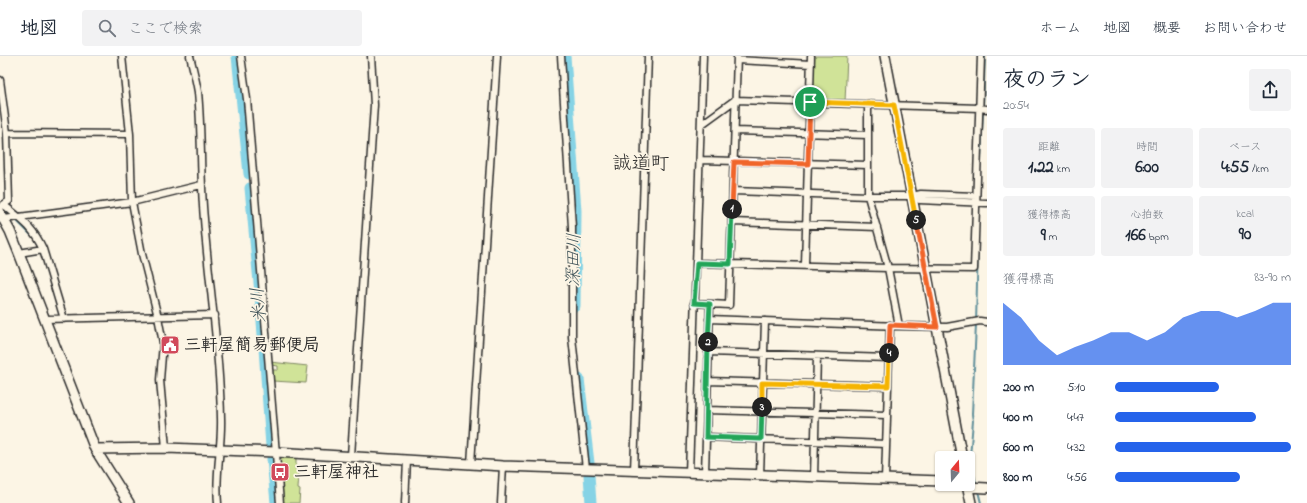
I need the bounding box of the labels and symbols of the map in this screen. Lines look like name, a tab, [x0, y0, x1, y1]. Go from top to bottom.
pin	[793, 85, 827, 119]
district label: 誠道町	[612, 151, 670, 178]
pin: 1	[722, 199, 742, 219]
pin: 5	[906, 210, 926, 230]
water label: 深田川	[562, 233, 588, 287]
water label: 米川	[245, 286, 275, 324]
pin: 2	[698, 332, 718, 352]
place label: 三軒屋簡易郵便局	[184, 333, 320, 358]
public building icon: 三軒屋簡易郵便局	[159, 334, 181, 356]
pin: 4	[879, 343, 899, 363]
pin: 3	[752, 397, 772, 417]
north arrow	[935, 451, 975, 491]
place label: 三軒屋神社	[294, 460, 379, 485]
bus stop icon: 三軒屋神社	[269, 461, 291, 483]

